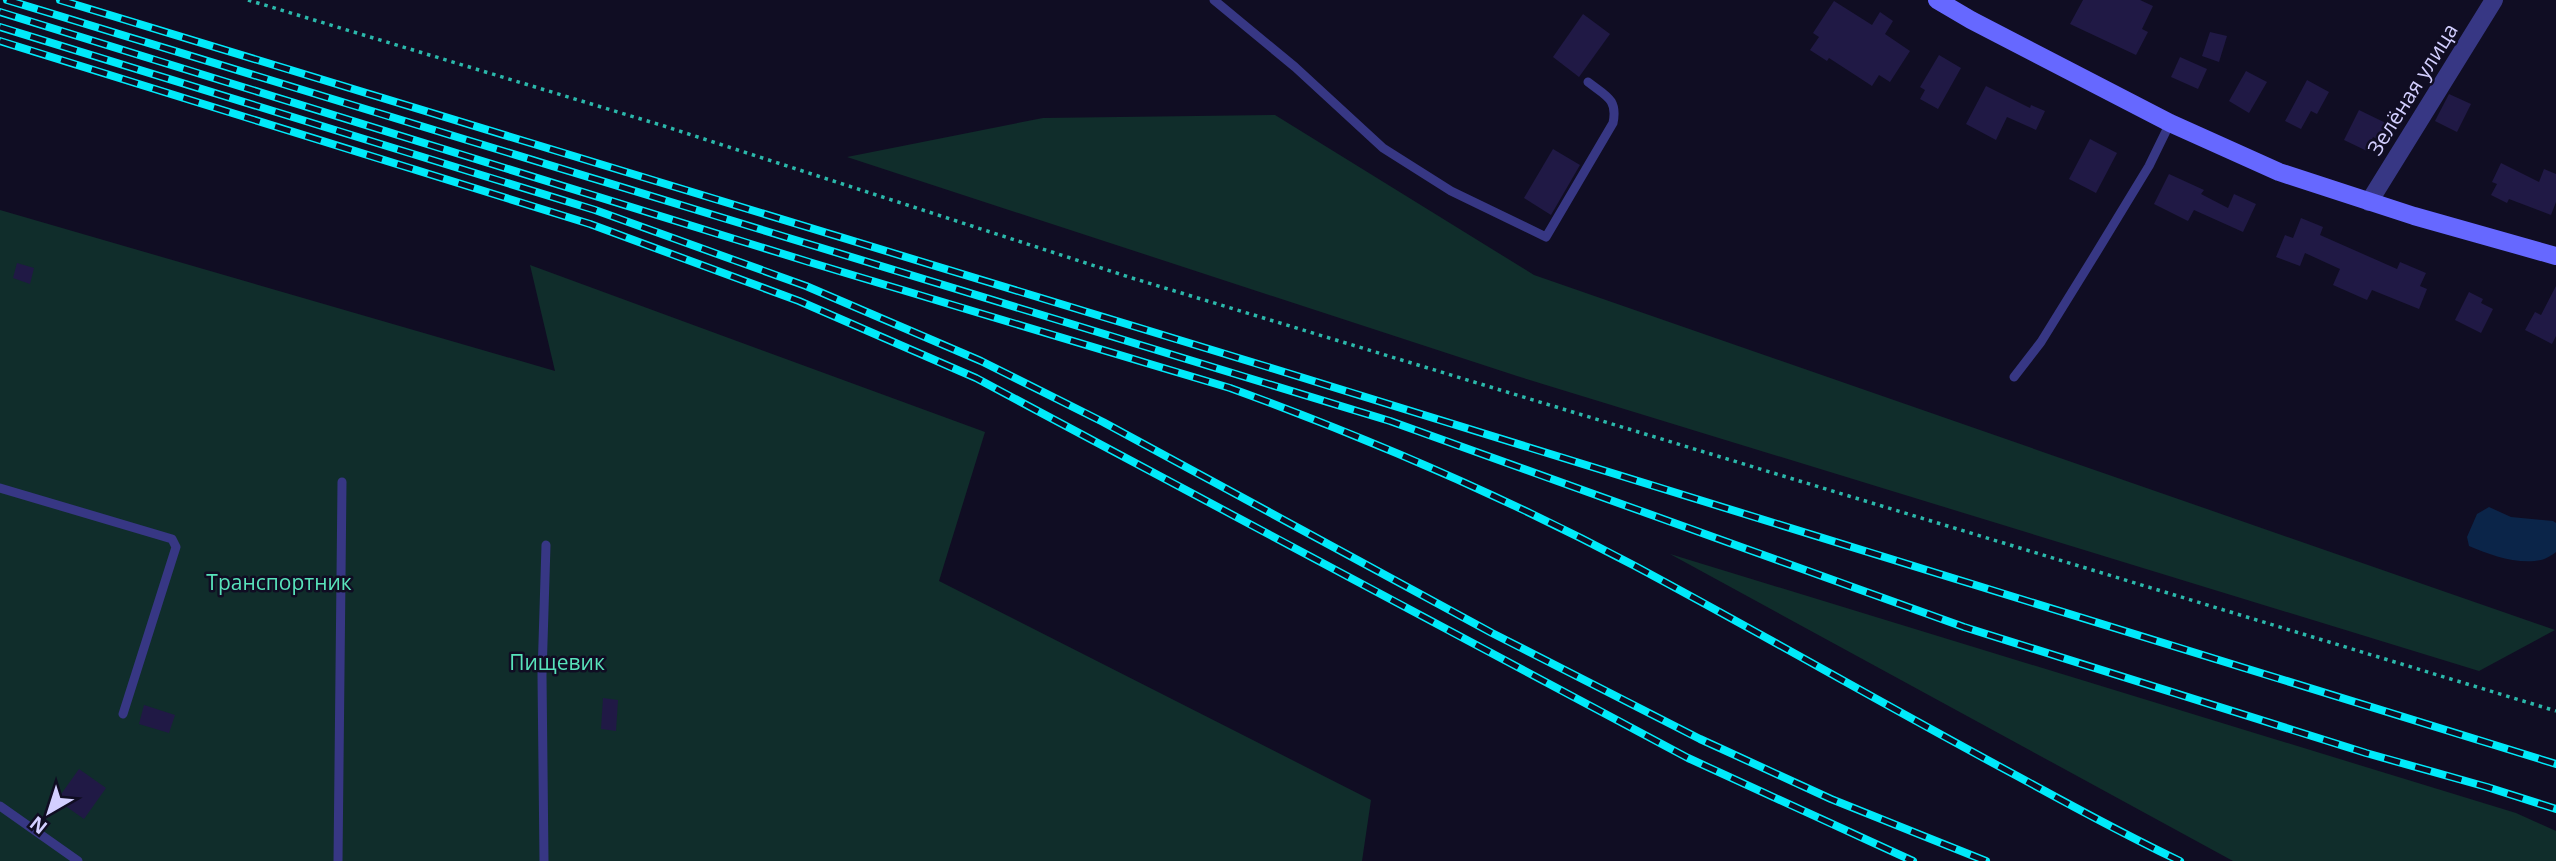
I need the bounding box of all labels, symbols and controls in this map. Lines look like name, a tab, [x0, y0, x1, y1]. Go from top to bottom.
street label: Зелёная улица	[2360, 18, 2464, 160]
park label: Транспортник	[206, 568, 352, 596]
park label: Пищевик	[509, 648, 605, 676]
north arrow	[14, 777, 84, 847]
text: N	[24, 810, 52, 840]

